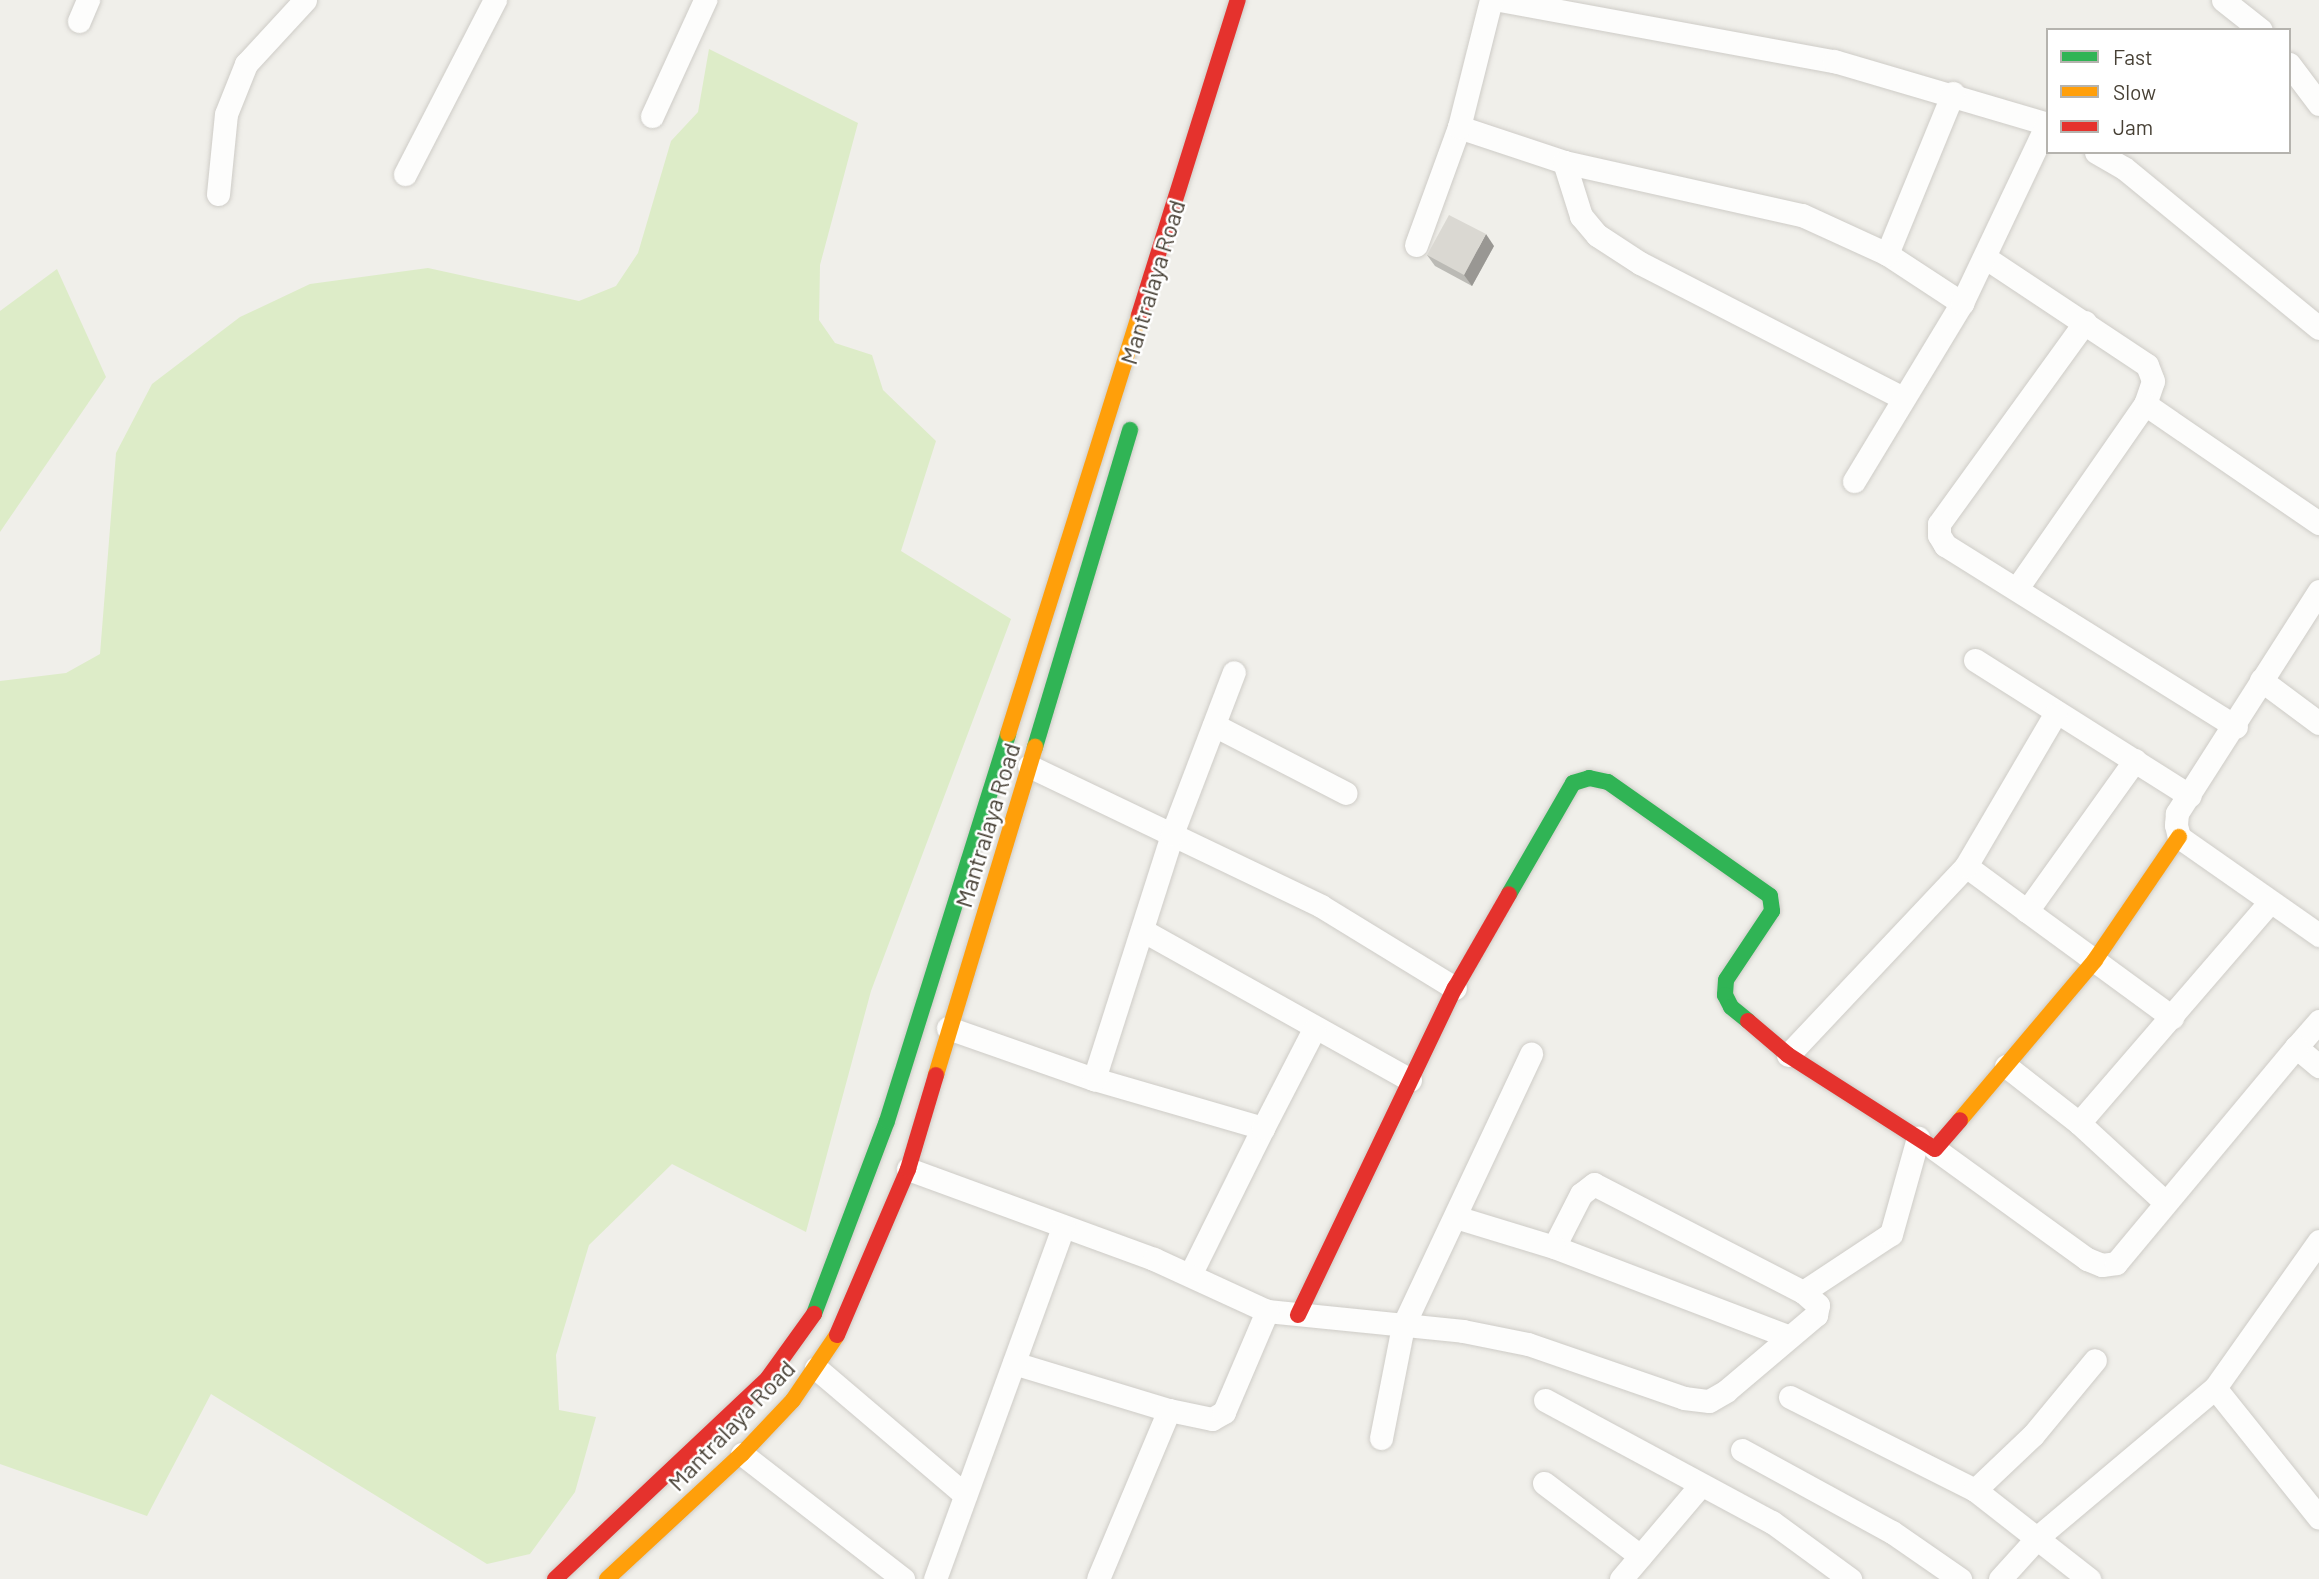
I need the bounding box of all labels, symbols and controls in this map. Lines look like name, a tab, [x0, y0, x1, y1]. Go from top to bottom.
legend	[2046, 28, 2291, 154]
text: Fast	[2113, 44, 2153, 69]
text: Slow	[2113, 79, 2156, 104]
text: Jam	[2113, 114, 2153, 139]
street label: Mantralaya Road	[1113, 196, 1191, 368]
street label: Mantralaya Road	[948, 739, 1026, 911]
street label: Mantralaya Road	[661, 1354, 801, 1496]

